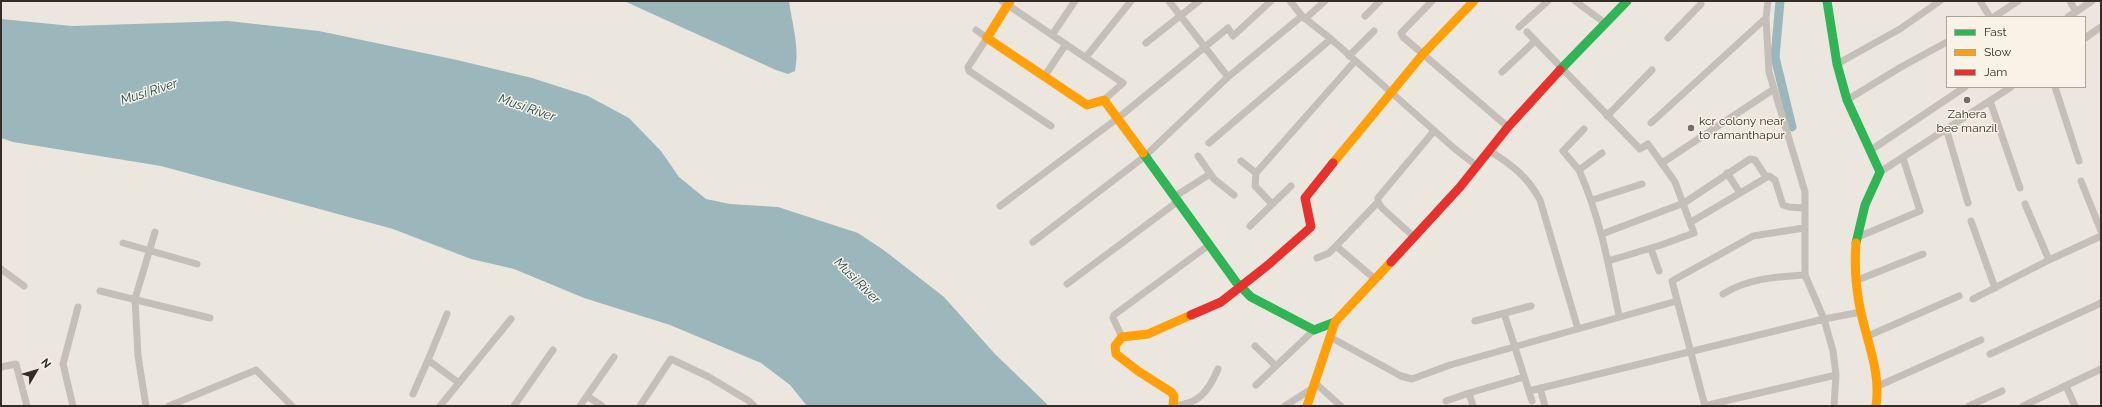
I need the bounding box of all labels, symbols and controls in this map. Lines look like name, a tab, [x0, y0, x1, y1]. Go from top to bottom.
legend	[1946, 16, 2086, 88]
text: Fast	[1984, 25, 2007, 39]
text: Slow	[1984, 45, 2011, 59]
text: Jam	[1984, 65, 2007, 79]
water label: Musi River	[119, 75, 179, 109]
water label: Musi River	[497, 91, 557, 125]
marker: Zahera bee manzil	[1962, 95, 1972, 105]
place label: Zahera bee manzil	[1937, 107, 1997, 135]
place label: kcr colony near to ramanthapur	[1699, 114, 1785, 142]
marker: kcr colony near to ramanthapur	[1686, 123, 1696, 133]
water label: Musi River	[831, 255, 883, 307]
north arrow	[16, 351, 56, 391]
text: N	[38, 356, 54, 371]

